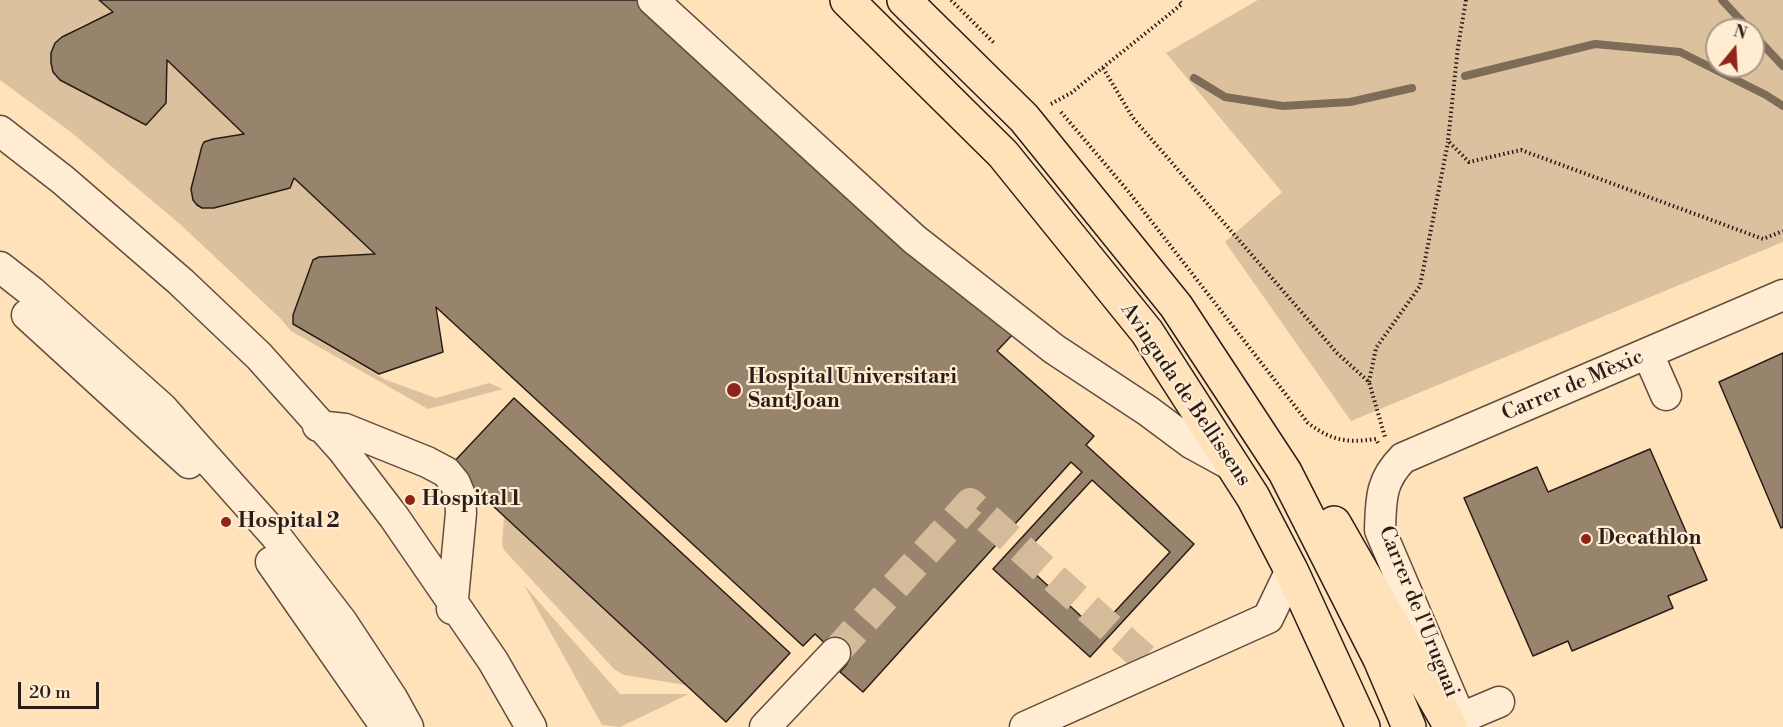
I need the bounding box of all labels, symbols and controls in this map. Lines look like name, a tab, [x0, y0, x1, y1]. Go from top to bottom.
north arrow	[1705, 18, 1765, 78]
text: N	[1731, 21, 1749, 44]
street label: Avinguda de Bellissens	[1114, 299, 1256, 491]
street label: Carrer de Mèxic	[1498, 345, 1648, 427]
place label: Hospital Universitari Sant Joan	[748, 365, 957, 415]
marker: Hospital Universitari Sant Joan	[725, 381, 743, 399]
place label: Hospital 1	[422, 487, 520, 513]
marker: Hospital 1	[403, 493, 417, 507]
place label: Hospital 2	[238, 509, 340, 535]
marker: Hospital 2	[219, 515, 233, 529]
street label: Carrer de l'Uruguai	[1372, 523, 1464, 701]
place label: Decathlon	[1598, 526, 1702, 552]
marker: Decathlon	[1579, 532, 1593, 546]
scale bar	[21, 670, 102, 708]
text: 20 m	[29, 681, 71, 704]

